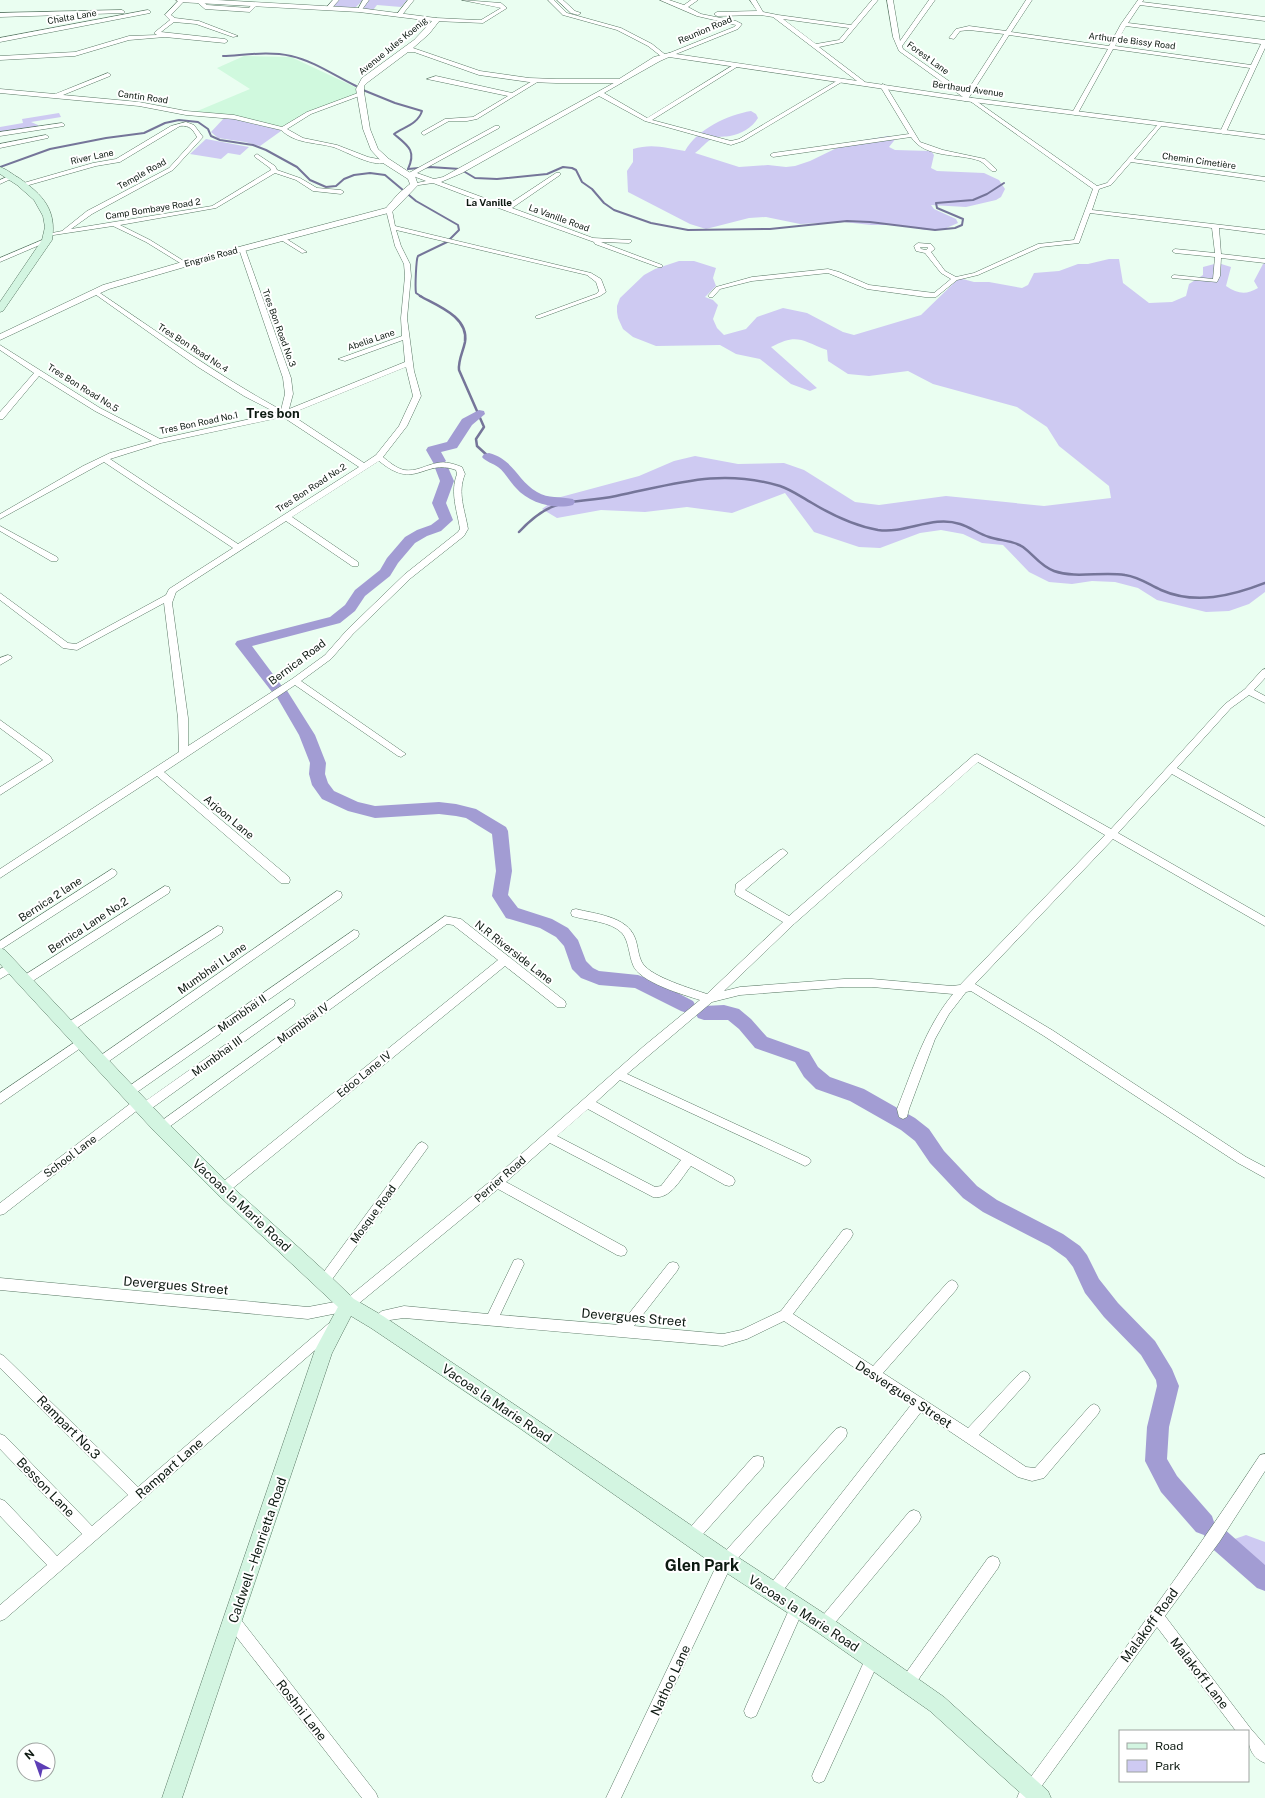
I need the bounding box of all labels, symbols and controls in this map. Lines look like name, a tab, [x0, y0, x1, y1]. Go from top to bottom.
street label: Chalta Lane	[46, 7, 97, 26]
street label: Reunion Road	[676, 13, 733, 46]
street label: Avenue Jules Koenig	[356, 14, 430, 77]
street label: Arthur de Bissy Road	[1088, 30, 1176, 51]
street label: Forest Lane	[905, 39, 951, 77]
street label: Berthaud Avenue	[932, 78, 1004, 99]
street label: Cantin Road	[117, 88, 169, 105]
street label: River Lane	[69, 147, 114, 166]
street label: Chemin Cimetière	[1161, 150, 1237, 171]
street label: Temple Road	[115, 156, 168, 191]
street label: Camp Bombaye Road 2	[105, 196, 201, 221]
district label: La Vanille	[466, 196, 512, 208]
street label: La Vanille Road	[527, 201, 591, 234]
street label: Engrais Road	[183, 244, 239, 269]
street label: Tres Bon Road No.3	[260, 288, 299, 368]
street label: Tres Bon Road No.4	[156, 321, 231, 375]
street label: Abelia Lane	[346, 326, 396, 353]
street label: Tres Bon Road No.5	[46, 361, 121, 414]
district label: Tres bon	[246, 406, 300, 421]
street label: Tres Bon Road No.1	[159, 409, 239, 436]
street label: Tres Bon Road No.2	[273, 461, 348, 514]
street label: Bernica Road	[266, 637, 328, 687]
street label: Arjoon Lane	[202, 793, 256, 841]
street label: Bernica 2 lane	[16, 874, 84, 924]
street label: Bernica Lane No.2	[46, 894, 131, 955]
street label: N.R Riverside Lane	[473, 918, 555, 986]
street label: Mumbhai I Lane	[176, 940, 248, 996]
street label: Mumbhai II	[215, 992, 269, 1034]
street label: Mumbhai IV	[275, 1000, 332, 1046]
street label: Mumbhai III	[189, 1034, 245, 1078]
street label: Edoo Lane IV	[334, 1048, 394, 1100]
street label: School Lane	[41, 1132, 99, 1180]
street label: Perrier Road	[472, 1154, 528, 1204]
street label: Vacoas la Marie Road	[189, 1156, 294, 1255]
street label: Mosque Road	[348, 1182, 398, 1246]
street label: Devergues Street	[123, 1273, 229, 1298]
street label: Devergues Street	[581, 1305, 687, 1330]
street label: Desvergues Street	[853, 1358, 955, 1431]
street label: Vacoas la Marie Road	[439, 1361, 554, 1446]
street label: Rampart No.3	[34, 1393, 103, 1462]
street label: Rampart Lane	[133, 1435, 206, 1502]
street label: Besson Lane	[14, 1455, 78, 1520]
street label: Caldwell – Henrietta Road	[225, 1475, 289, 1625]
district label: Glen Park	[665, 1556, 739, 1575]
street label: Vacoas la Marie Road	[746, 1572, 862, 1655]
street label: Malakoff Road	[1118, 1585, 1181, 1665]
street label: Malakoff Lane	[1167, 1635, 1232, 1712]
street label: Nathoo Lane	[648, 1642, 693, 1718]
street label: Roshni Lane	[273, 1677, 330, 1744]
legend	[1119, 1730, 1249, 1782]
text: Road	[1155, 1739, 1183, 1753]
north arrow	[16, 1742, 56, 1782]
text: N	[22, 1747, 37, 1762]
text: Park	[1155, 1759, 1181, 1773]

